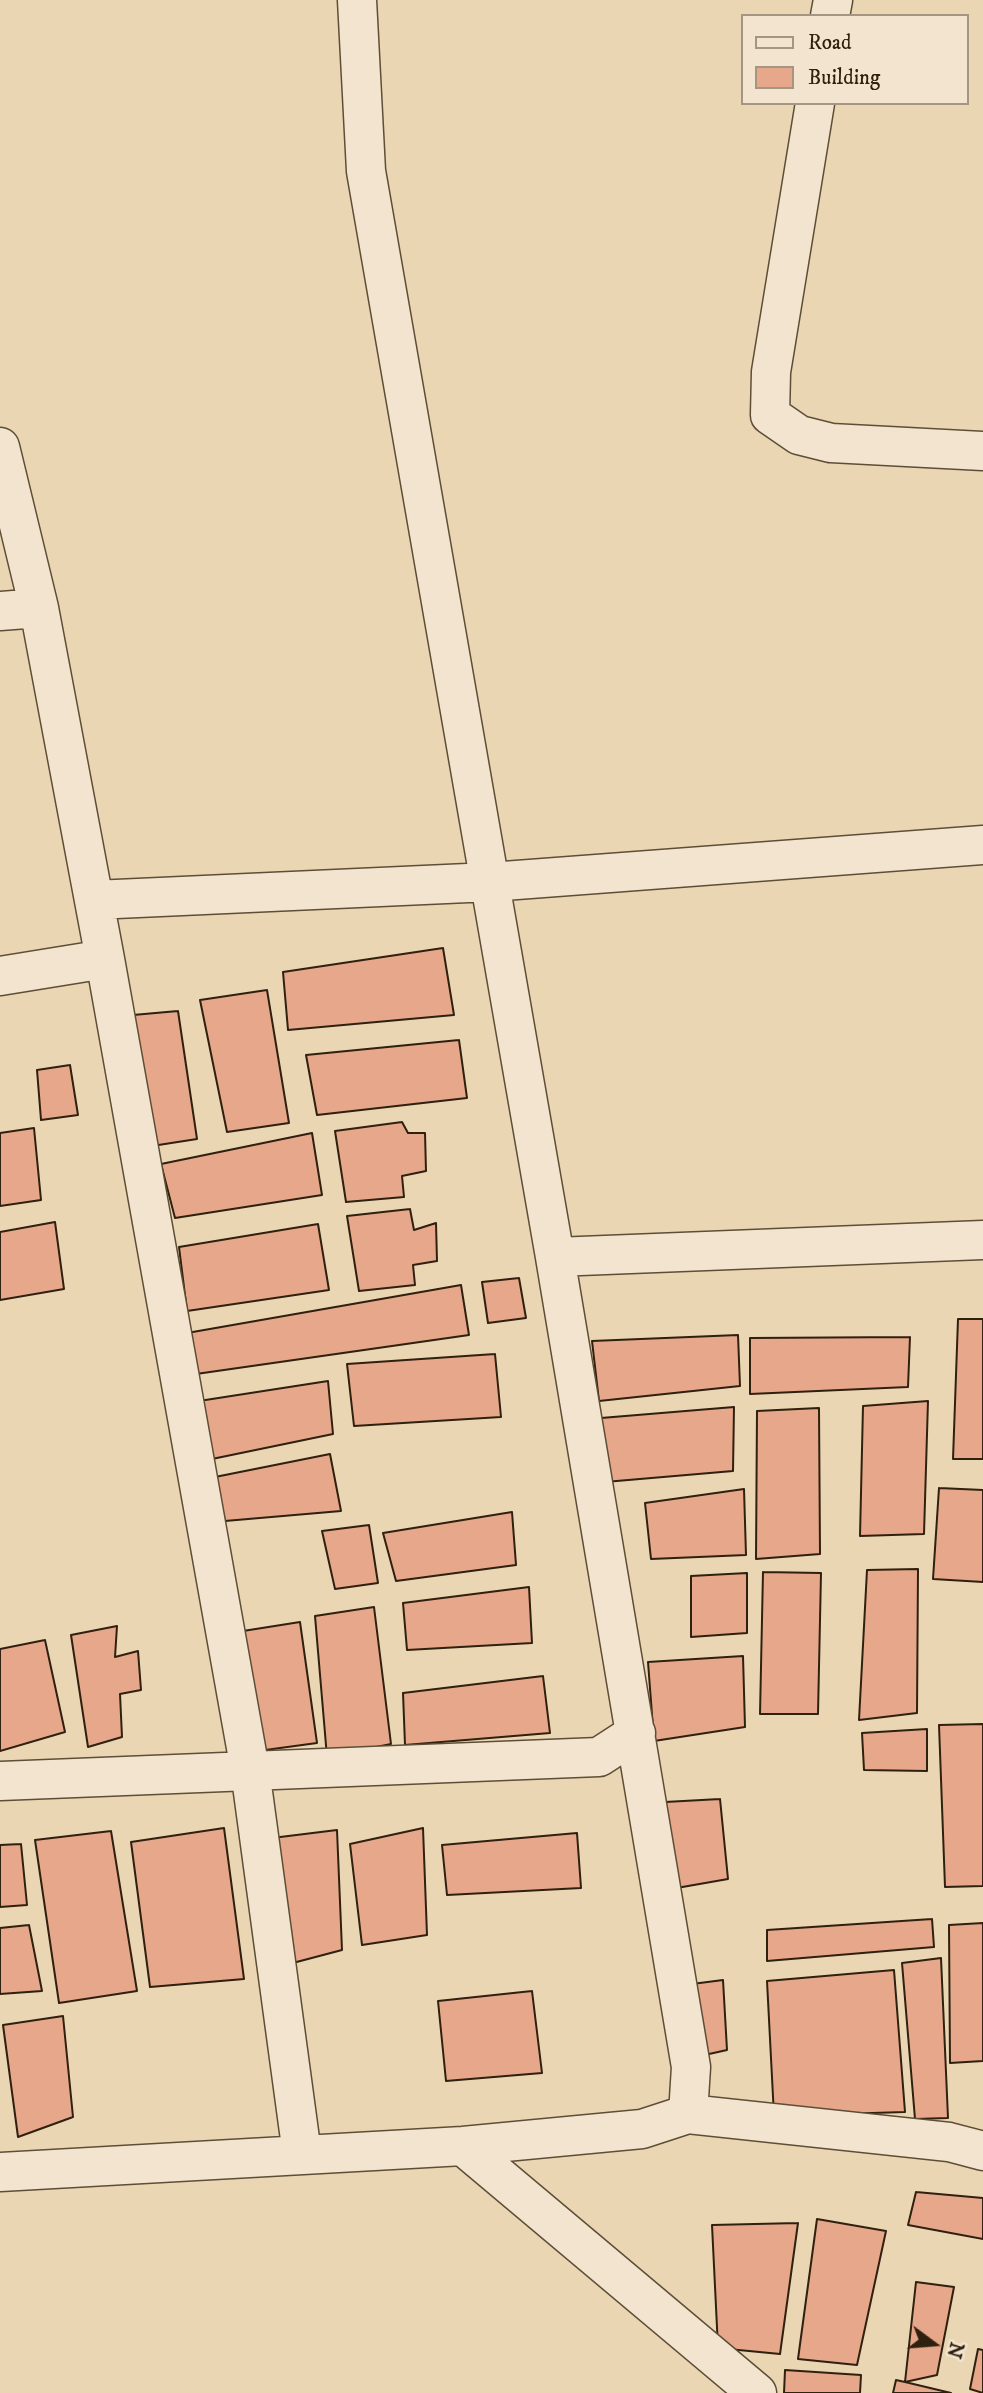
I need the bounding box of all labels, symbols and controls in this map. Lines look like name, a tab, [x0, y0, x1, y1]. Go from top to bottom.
legend	[741, 14, 969, 105]
text: Road	[808, 30, 852, 56]
text: Building	[808, 65, 880, 91]
north arrow	[899, 2309, 969, 2379]
text: N	[941, 2339, 968, 2361]

